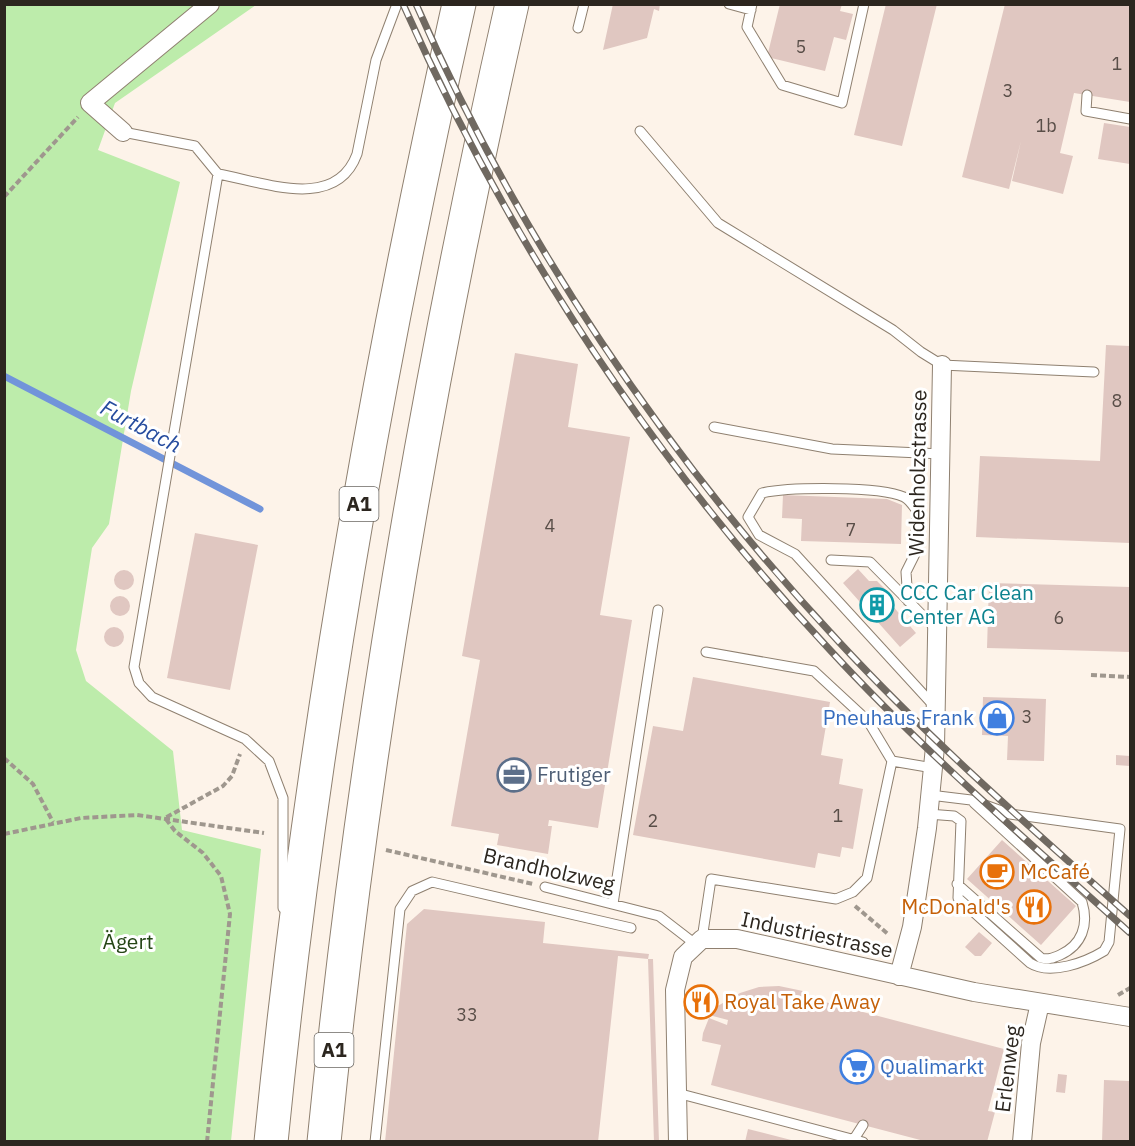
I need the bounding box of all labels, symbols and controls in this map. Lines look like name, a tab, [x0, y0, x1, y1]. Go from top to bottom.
house number: 5	[796, 35, 806, 58]
house number: 1	[1112, 52, 1122, 75]
house number: 3	[1003, 79, 1013, 102]
house number: 1b	[1035, 114, 1057, 137]
street label: Widenholzstrasse	[902, 389, 932, 557]
house number: 8	[1112, 389, 1122, 412]
water label: Furtbach	[96, 392, 187, 459]
road number: A1	[340, 487, 378, 521]
house number: 4	[545, 514, 556, 537]
house number: 7	[846, 518, 856, 541]
place label: CCC Car Clean Center AG	[900, 578, 1034, 630]
building icon: CCC Car Clean Center AG	[859, 587, 895, 623]
house number: 6	[1054, 606, 1064, 629]
shop icon: Pneuhaus Frank	[979, 700, 1015, 736]
place label: Pneuhaus Frank	[823, 703, 974, 731]
house number: 3	[1022, 705, 1032, 728]
office icon: Frutiger	[496, 757, 532, 793]
place label: Frutiger	[537, 760, 611, 788]
house number: 1	[833, 804, 843, 827]
house number: 2	[648, 809, 658, 832]
street label: Brandholzweg	[481, 840, 618, 898]
cafe icon: McCafé	[979, 854, 1015, 890]
place label: McCafé	[1020, 857, 1090, 885]
restaurant icon: McDonald's	[1016, 889, 1052, 925]
place label: McDonald's	[901, 892, 1011, 920]
street label: Industriestrasse	[739, 904, 896, 964]
park label: Ägert	[102, 927, 154, 955]
restaurant icon: Royal Take Away	[683, 984, 719, 1020]
place label: Royal Take Away	[724, 987, 881, 1015]
house number: 33	[456, 1003, 478, 1026]
street label: Erlenweg	[988, 1024, 1026, 1114]
road number: A1	[314, 1033, 354, 1067]
supermarket icon: Qualimarkt	[839, 1049, 875, 1085]
place label: Qualimarkt	[880, 1052, 984, 1080]

